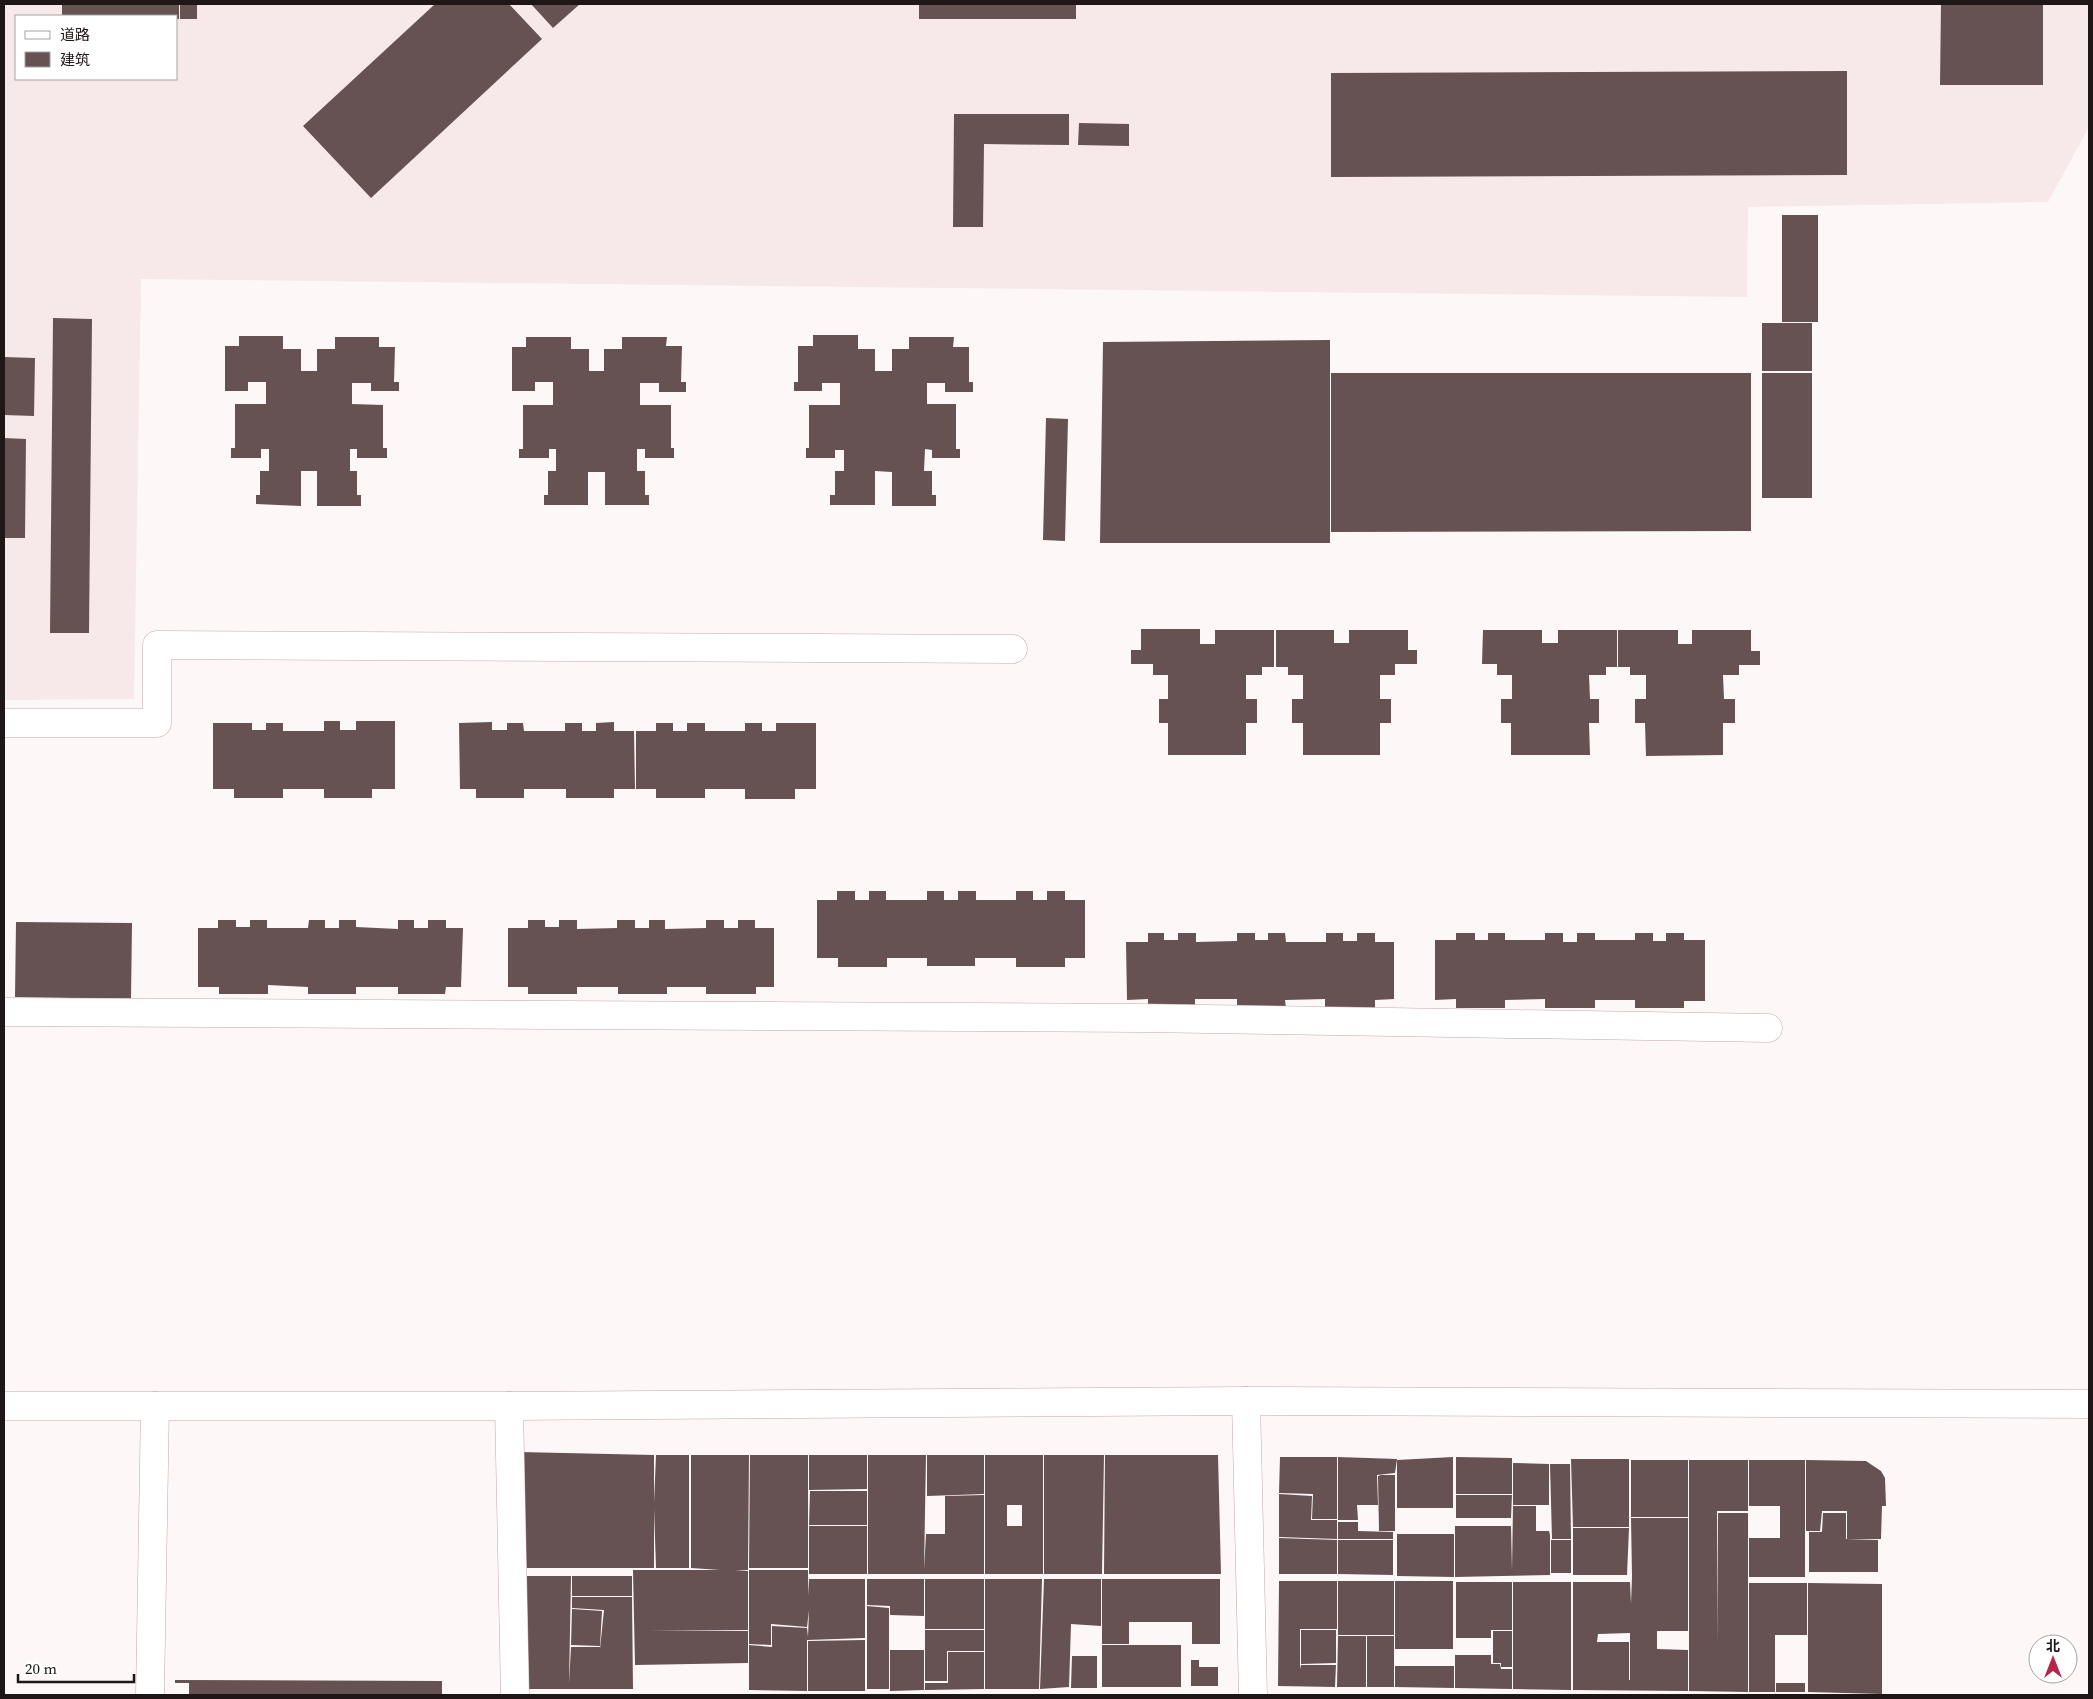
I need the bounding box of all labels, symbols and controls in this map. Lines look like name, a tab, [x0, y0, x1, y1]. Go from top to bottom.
legend	[15, 15, 178, 80]
text: 道路	[60, 24, 90, 45]
text: 建筑	[60, 49, 90, 70]
north arrow	[2028, 1634, 2078, 1684]
text: 北	[2046, 1636, 2060, 1656]
scale bar	[18, 1652, 134, 1684]
text: 20 m	[25, 1658, 57, 1679]

